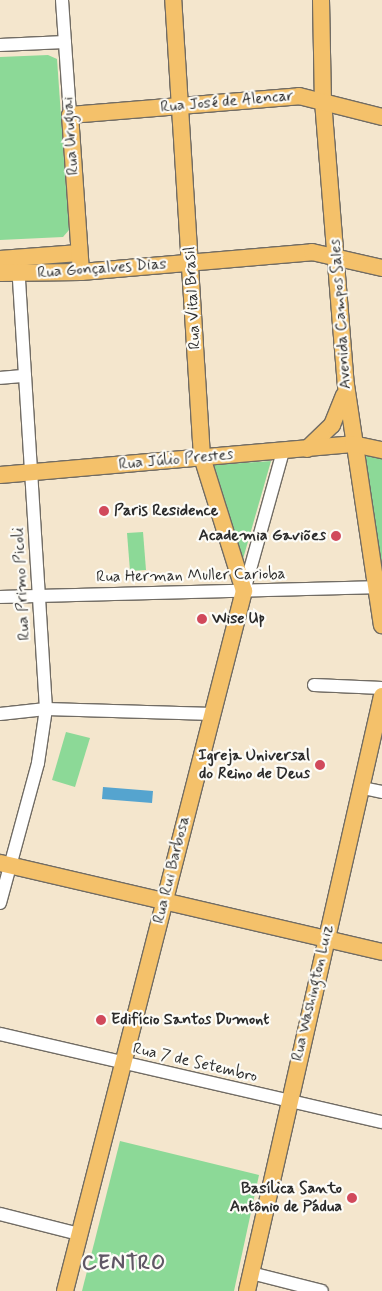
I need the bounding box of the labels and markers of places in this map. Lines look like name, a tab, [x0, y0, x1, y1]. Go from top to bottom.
place label: Paris Residence	[114, 501, 219, 521]
marker: Paris Residence	[98, 505, 110, 517]
place label: Academia Gaviões	[201, 526, 326, 546]
marker: Academia Gaviões	[330, 530, 342, 542]
place label: Wise Up	[212, 609, 266, 629]
marker: Wise Up	[196, 613, 208, 625]
place label: Igreja Universal do Reino de Deus	[198, 746, 310, 784]
marker: Igreja Universal do Reino de Deus	[314, 759, 326, 771]
place label: Edifício Santos Dumont	[111, 1010, 276, 1030]
marker: Edifício Santos Dumont	[95, 1014, 107, 1026]
place label: Basílica Santo Antônio de Pádua	[229, 1179, 342, 1217]
marker: Basílica Santo Antônio de Pádua	[346, 1192, 358, 1204]

